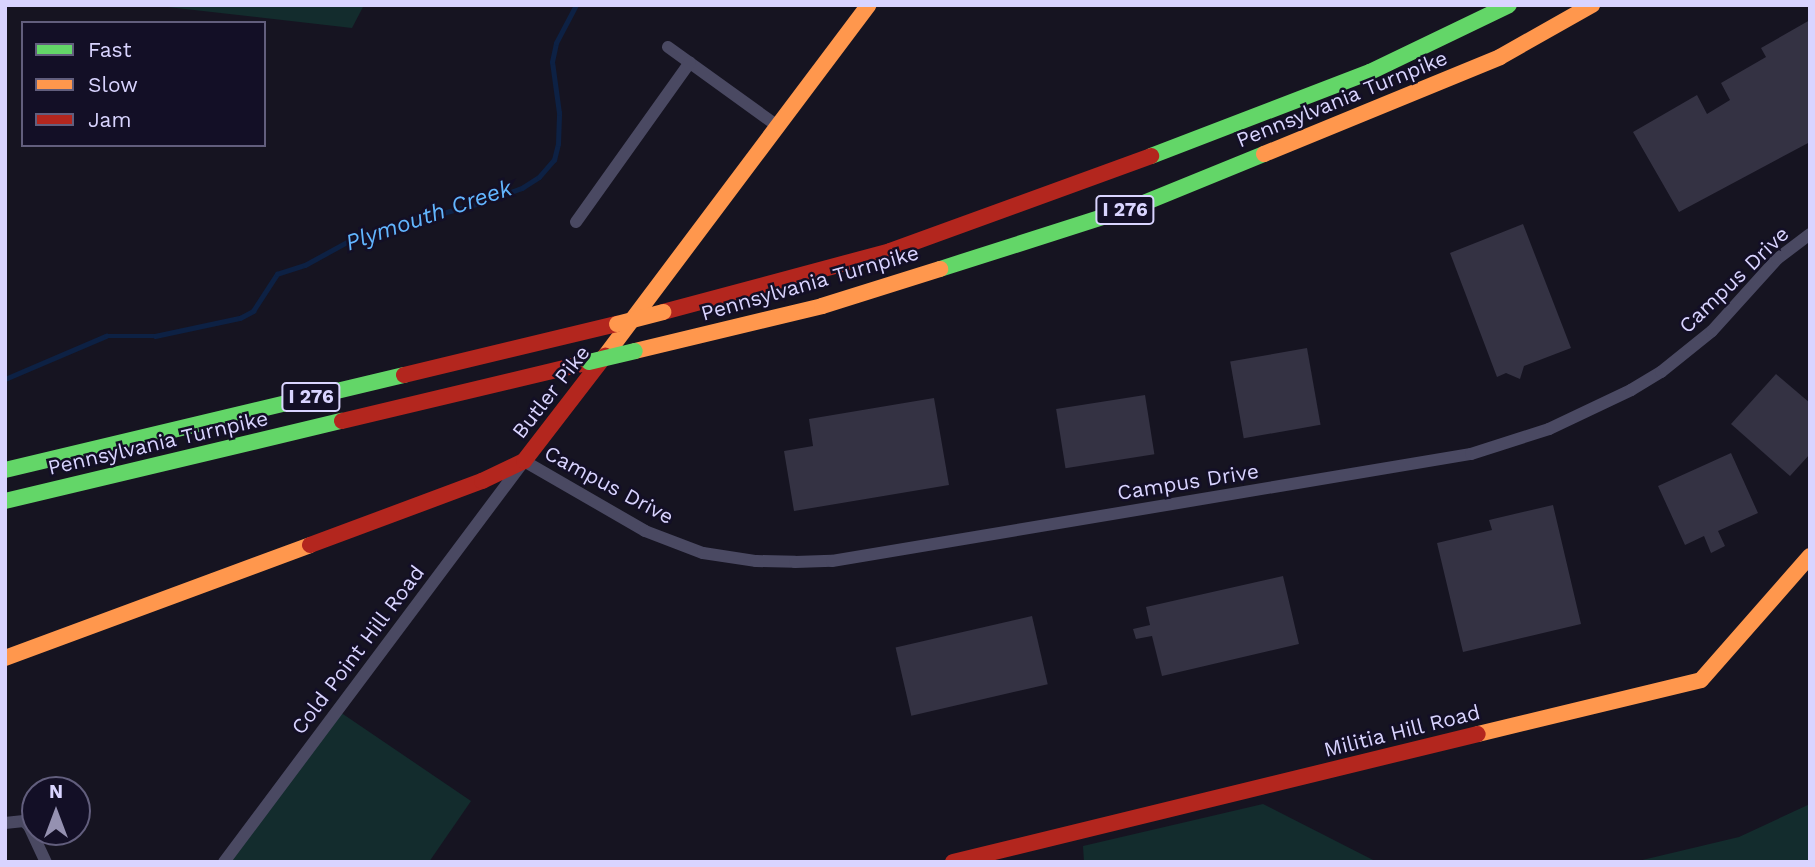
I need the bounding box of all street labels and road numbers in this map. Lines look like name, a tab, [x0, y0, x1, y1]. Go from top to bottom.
street label: Pennsylvania Turnpike	[1232, 45, 1452, 153]
road number: I 276	[1095, 194, 1155, 226]
street label: Campus Drive	[1674, 221, 1794, 339]
street label: Pennsylvania Turnpike	[698, 240, 922, 326]
street label: Butler Pike	[507, 340, 595, 444]
road number: I 276	[281, 382, 341, 412]
street label: Pennsylvania Turnpike	[45, 405, 271, 481]
street label: Campus Drive	[540, 440, 678, 530]
street label: Campus Drive	[1115, 458, 1261, 506]
street label: Cold Point Hill Road	[286, 560, 430, 740]
street label: Militia Hill Road	[1321, 699, 1483, 763]

